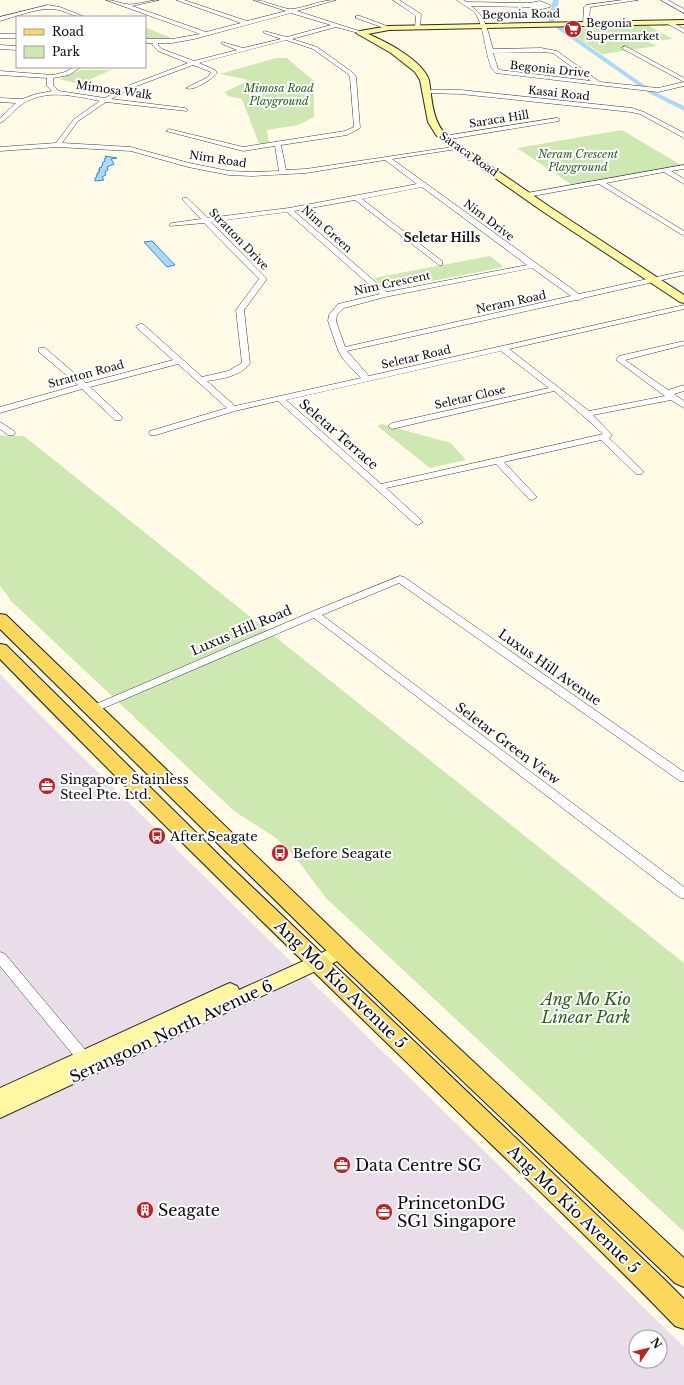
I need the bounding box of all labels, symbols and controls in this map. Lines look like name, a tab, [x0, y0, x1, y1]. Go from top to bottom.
street label: Begonia Road	[482, 6, 561, 22]
legend	[16, 16, 146, 68]
place label: Begonia Supermarket	[586, 16, 660, 43]
supermarket icon: Begonia Supermarket	[563, 19, 583, 39]
text: Road	[52, 24, 84, 39]
text: Park	[52, 44, 80, 59]
street label: Begonia Drive	[509, 58, 591, 80]
street label: Mimosa Walk	[75, 78, 153, 102]
park label: Mimosa Road Playground	[243, 81, 314, 108]
street label: Kasai Road	[527, 83, 591, 103]
street label: Saraca Hill	[468, 107, 530, 131]
street label: Saraca Road	[437, 129, 502, 180]
park label: Neram Crescent Playground	[537, 147, 618, 174]
street label: Nim Road	[188, 148, 248, 171]
street label: Nim Drive	[461, 196, 517, 244]
street label: Nim Green	[299, 203, 356, 256]
street label: Stratton Drive	[206, 205, 272, 273]
district label: Seletar Hills	[404, 230, 481, 245]
street label: Nim Crescent	[353, 268, 432, 298]
street label: Neram Road	[475, 288, 548, 316]
street label: Seletar Road	[380, 342, 453, 372]
street label: Stratton Road	[46, 357, 126, 391]
street label: Seletar Close	[433, 382, 507, 412]
street label: Seletar Terrace	[296, 395, 382, 473]
street label: Luxus Hill Road	[188, 602, 294, 659]
street label: Luxus Hill Avenue	[495, 625, 605, 709]
street label: Seletar Green View	[452, 699, 563, 788]
place label: Singapore Stainless Steel Pte. Ltd.	[60, 771, 189, 803]
office icon: Singapore Stainless Steel Pte. Ltd.	[37, 776, 57, 796]
bus stop icon: After Seagate	[147, 826, 167, 846]
place label: After Seagate	[169, 828, 258, 845]
bus stop icon: Before Seagate	[270, 843, 290, 863]
place label: Before Seagate	[293, 845, 392, 862]
street label: Ang Mo Kio Avenue 5	[270, 915, 411, 1052]
street label: Serangoon North Avenue 6	[66, 975, 276, 1087]
park label: Ang Mo Kio Linear Park	[539, 989, 631, 1027]
street label: Ang Mo Kio Avenue 5	[503, 1140, 644, 1277]
office icon: Data Centre SG	[332, 1155, 352, 1175]
place label: Data Centre SG	[355, 1155, 482, 1175]
place label: PrincetonDG SG1 Singapore	[397, 1193, 516, 1231]
building icon: Seagate	[135, 1200, 155, 1220]
place label: Seagate	[158, 1200, 220, 1220]
office icon: PrincetonDG SG1 Singapore	[374, 1202, 394, 1222]
north arrow	[628, 1329, 668, 1369]
text: N	[647, 1335, 665, 1352]

